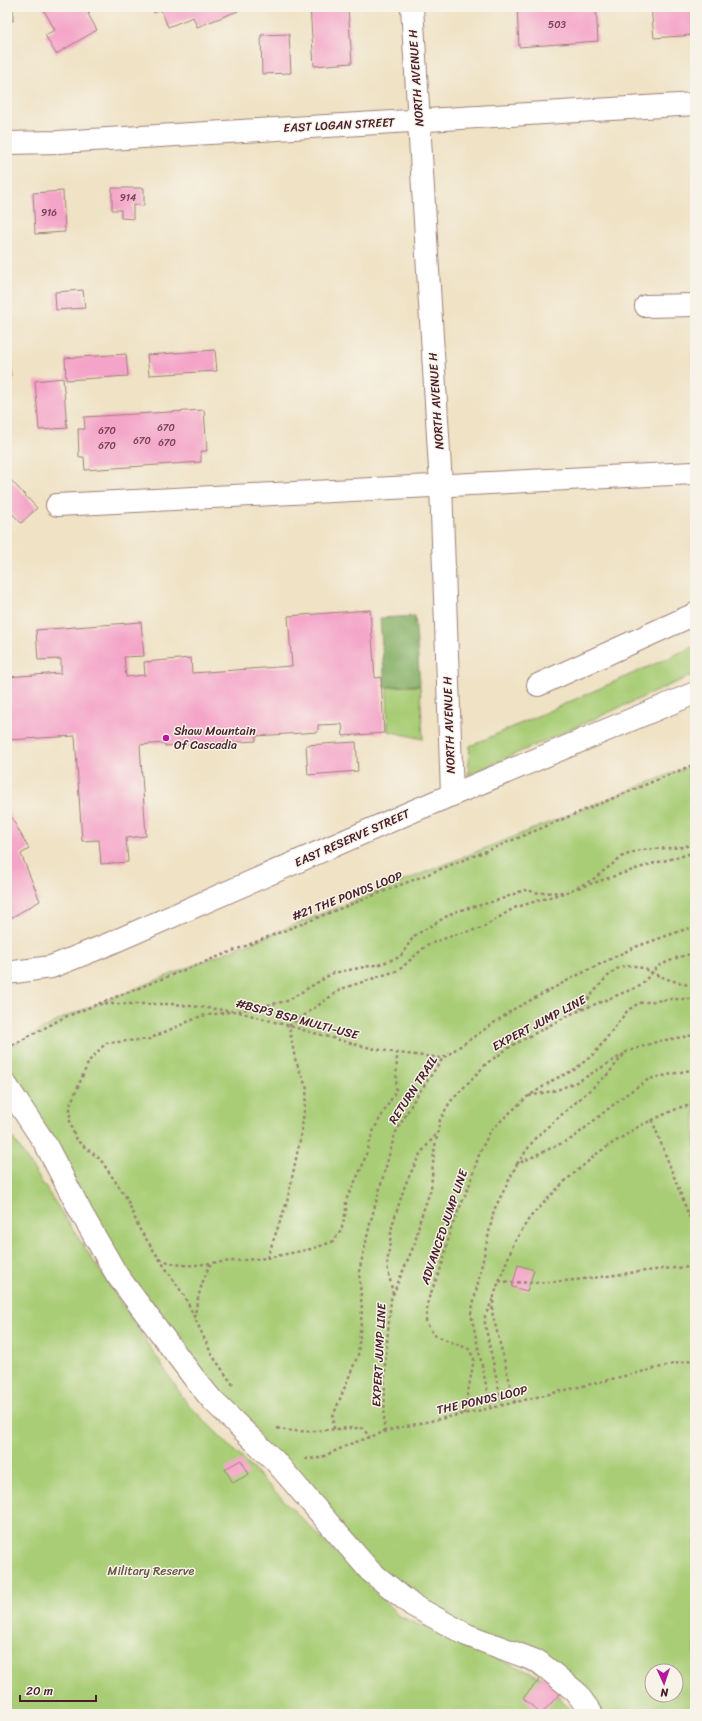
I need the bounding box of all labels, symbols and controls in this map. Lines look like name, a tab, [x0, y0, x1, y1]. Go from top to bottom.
house number: 503	[548, 16, 566, 34]
street label: NORTH AVENUE H	[402, 28, 430, 127]
street label: EAST LOGAN STREET	[283, 111, 396, 139]
house number: 914	[120, 189, 136, 207]
house number: 916	[41, 204, 57, 222]
street label: NORTH AVENUE H	[422, 351, 450, 450]
house number: 670	[157, 419, 175, 437]
house number: 670	[98, 422, 116, 440]
house number: 670	[133, 432, 151, 450]
house number: 670	[158, 434, 176, 452]
house number: 670	[98, 437, 116, 455]
street label: NORTH AVENUE H	[436, 676, 462, 774]
place label: Shaw Mountain Of Cascadia	[174, 720, 256, 756]
marker: Shaw Mountain Of Cascadia	[161, 733, 171, 743]
street label: EAST RESERVE STREET	[291, 802, 415, 873]
street label: #21 THE PONDS LOOP	[288, 865, 406, 927]
street label: EXPERT JUMP LINE	[488, 988, 591, 1057]
street label: #BSP3 BSP MULTI-USE	[233, 992, 362, 1046]
street label: RETURN TRAIL	[382, 1051, 444, 1129]
street label: ADVANCED JUMP LINE	[414, 1165, 474, 1289]
street label: EXPERT JUMP LINE	[365, 1301, 393, 1407]
street label: THE PONDS LOOP	[434, 1379, 530, 1421]
park label: Military Reserve	[108, 1560, 195, 1582]
north arrow	[644, 1663, 684, 1703]
scale bar	[20, 1677, 96, 1703]
text: 20 m	[26, 1680, 53, 1702]
text: N	[660, 1683, 670, 1702]

